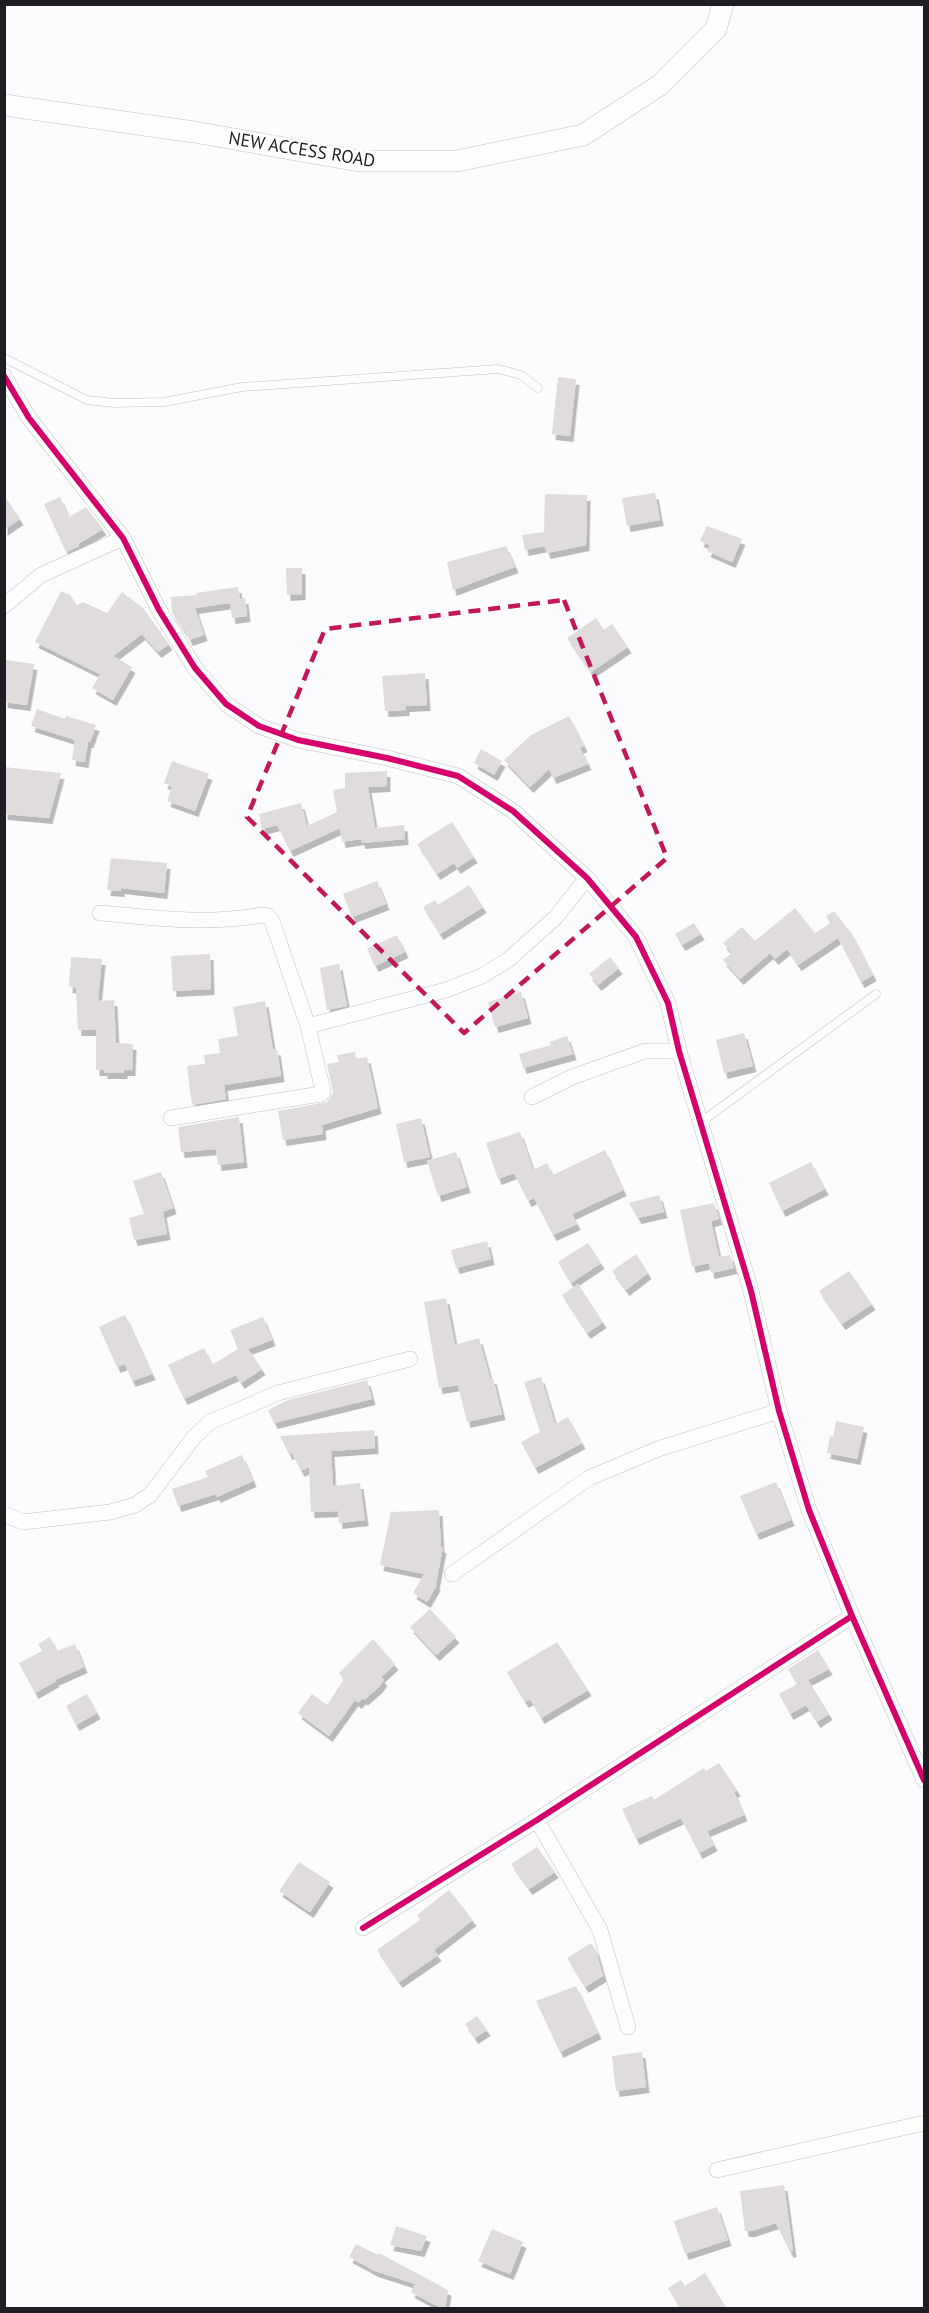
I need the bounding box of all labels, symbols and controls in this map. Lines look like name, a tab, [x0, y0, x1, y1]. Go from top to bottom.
street label: NEW ACCESS ROAD	[227, 126, 377, 172]

